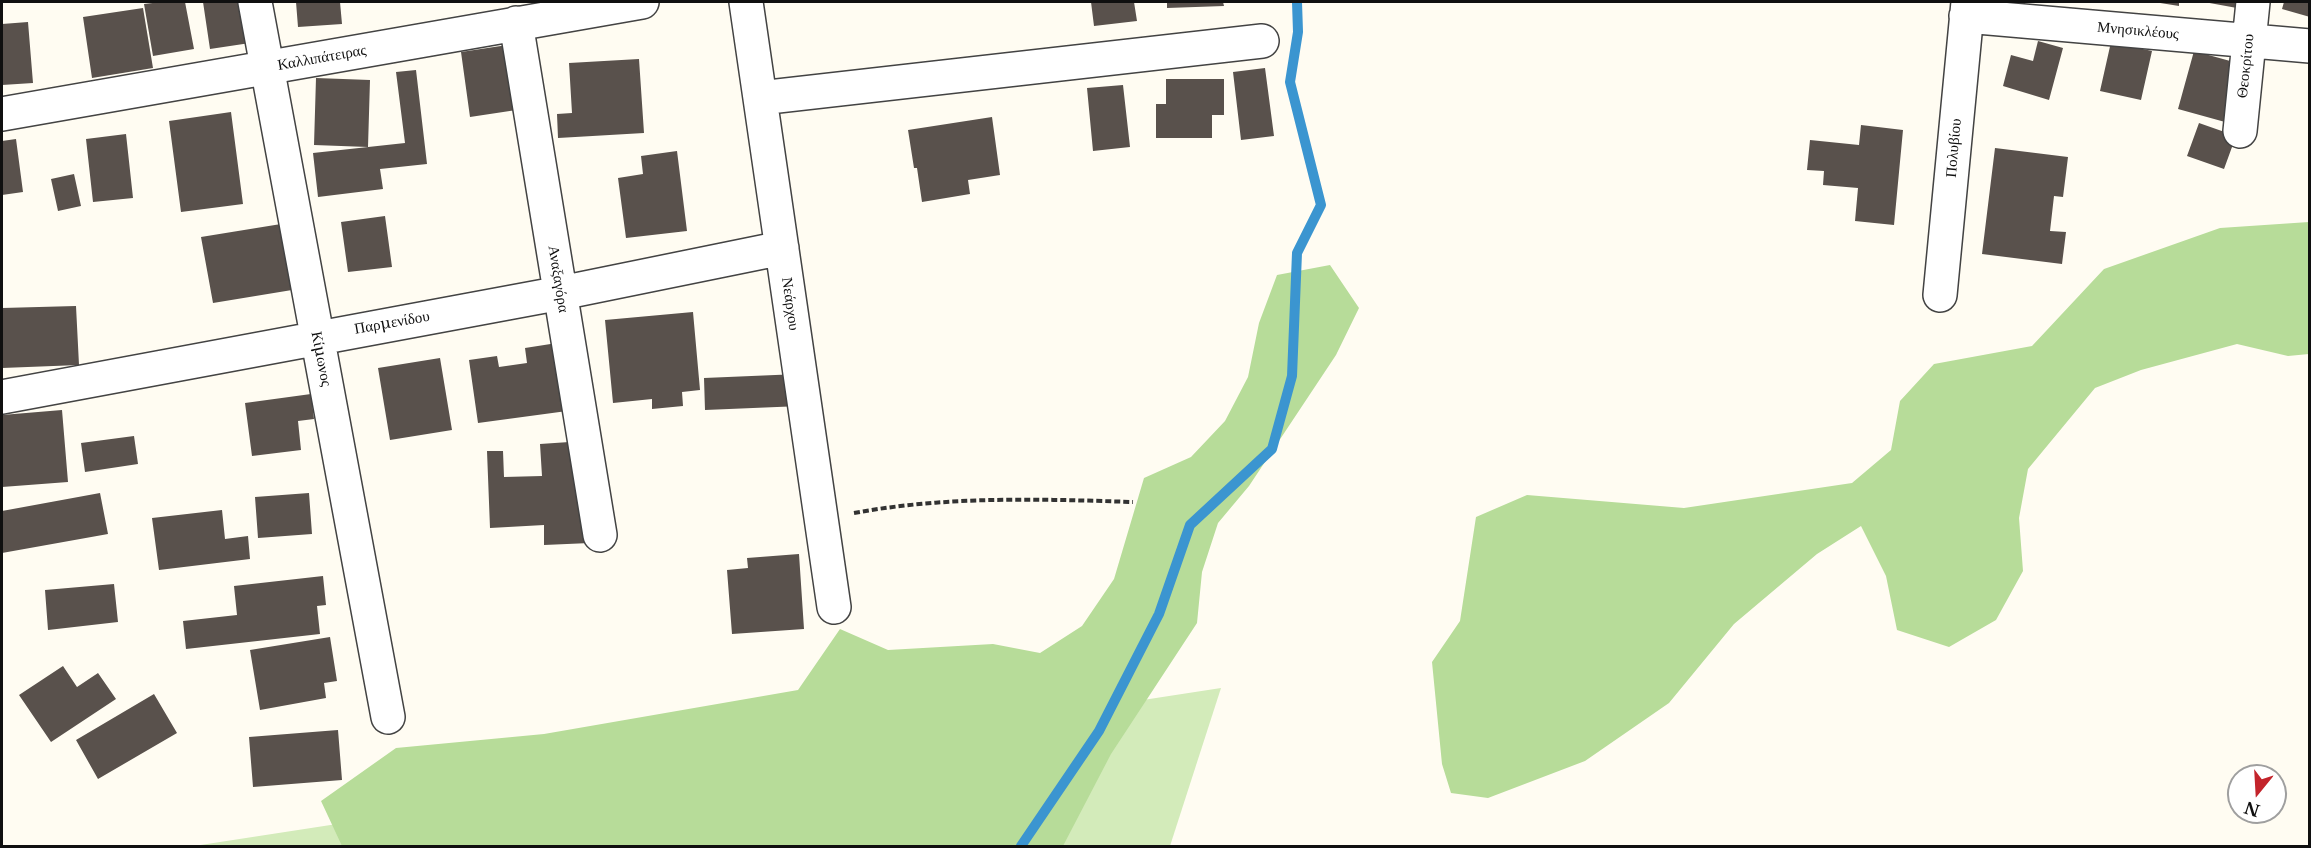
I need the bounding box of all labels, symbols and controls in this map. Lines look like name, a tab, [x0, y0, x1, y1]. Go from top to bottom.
street label: Μνησικλέους	[2096, 18, 2180, 44]
street label: Θεοκρίτου	[2234, 33, 2258, 99]
street label: Καλλιπάτειρας	[276, 41, 368, 75]
street label: Πολυβίου	[1942, 118, 1966, 178]
street label: Αναξαγόρα	[544, 244, 572, 314]
street label: Νεάρχου	[777, 276, 803, 332]
street label: Παρμενίδου	[353, 308, 431, 338]
street label: Κίμωνος	[307, 330, 335, 388]
north arrow	[2227, 764, 2287, 824]
text: N	[2242, 797, 2262, 821]

